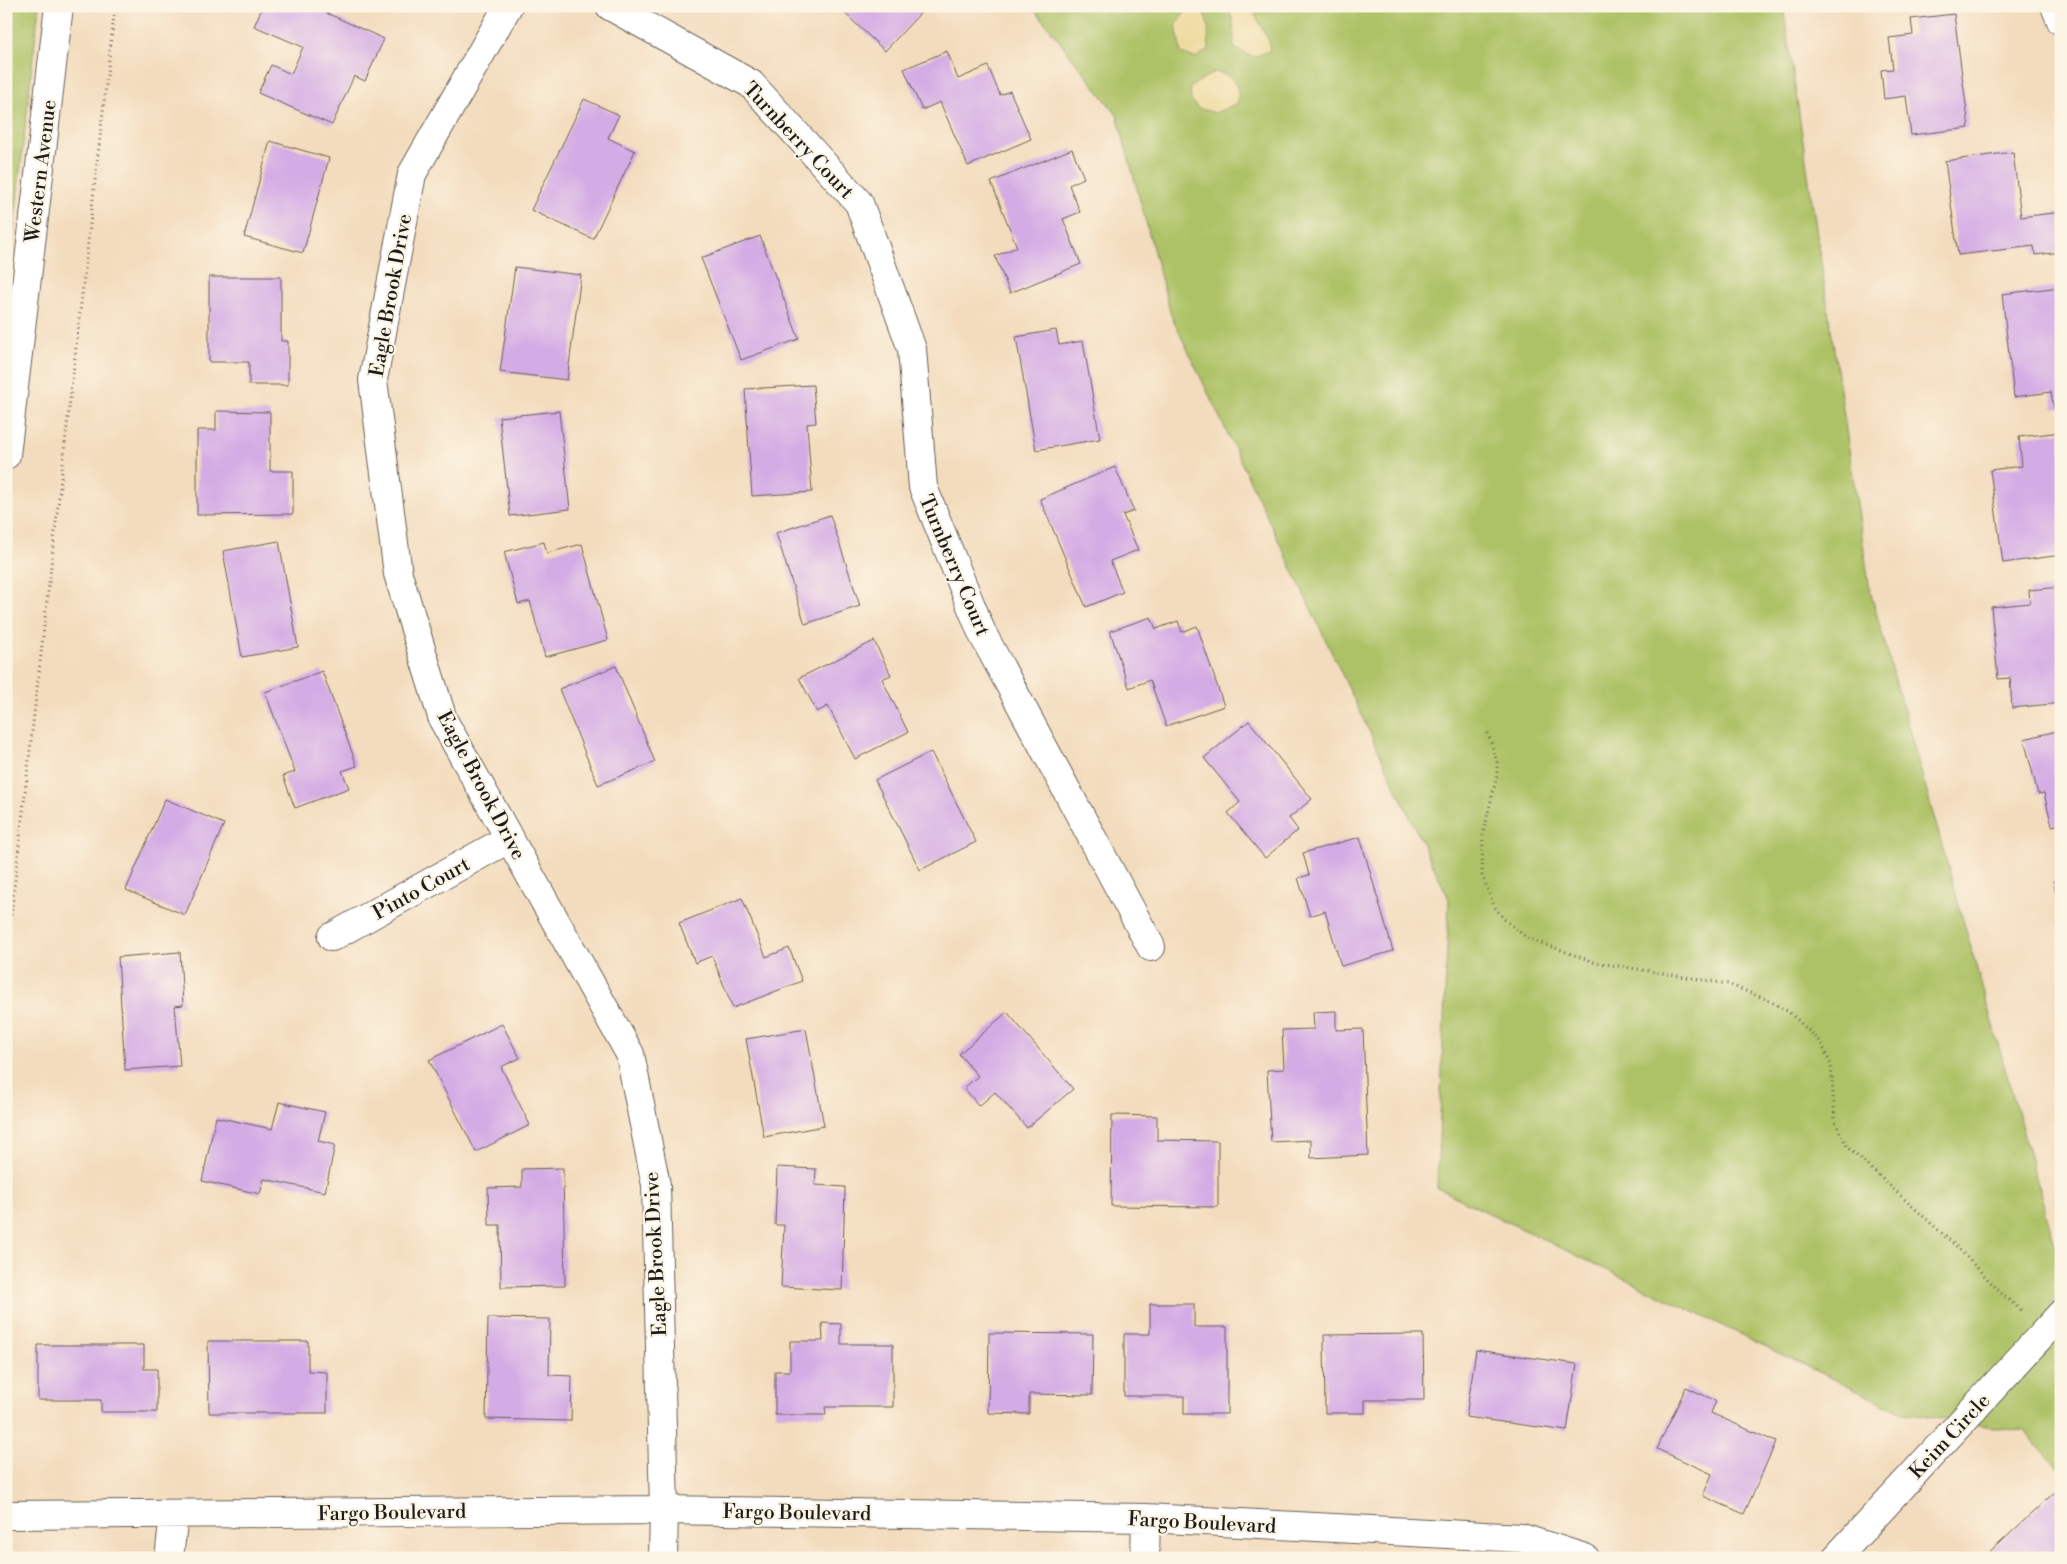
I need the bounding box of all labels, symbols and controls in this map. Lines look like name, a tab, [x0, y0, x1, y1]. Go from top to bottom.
street label: Turnberry Court	[737, 77, 859, 205]
street label: Western Avenue	[20, 98, 63, 245]
street label: Eagle Brook Drive	[365, 212, 418, 379]
street label: Turnberry Court	[913, 491, 995, 640]
street label: Eagle Brook Drive	[431, 707, 530, 864]
street label: Pinto Court	[369, 852, 475, 926]
street label: Eagle Brook Drive	[640, 1171, 673, 1337]
street label: Keim Circle	[1904, 1389, 1996, 1485]
street label: Fargo Boulevard	[317, 1500, 467, 1527]
street label: Fargo Boulevard	[722, 1500, 872, 1527]
street label: Fargo Boulevard	[1127, 1507, 1277, 1540]

